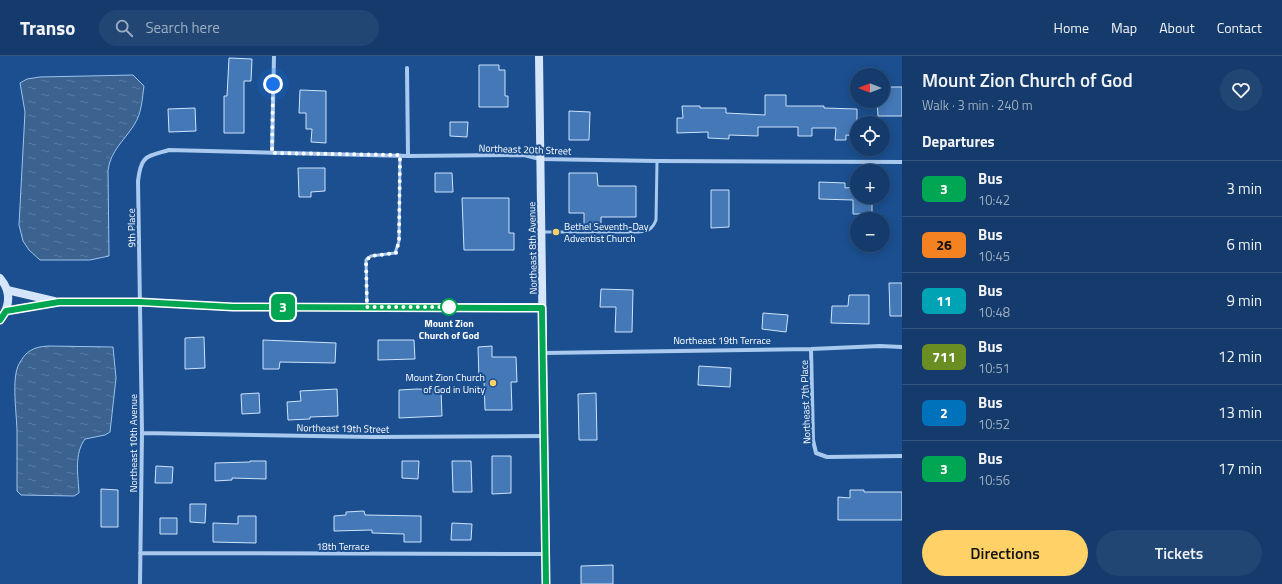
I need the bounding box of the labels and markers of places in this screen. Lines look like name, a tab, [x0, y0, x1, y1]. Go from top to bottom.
place label: Bethel Seventh-Day Adventist Church	[564, 219, 649, 246]
marker: Bethel Seventh-Day Adventist Church	[551, 227, 561, 237]
marker: Mount Zion Church of God	[440, 298, 458, 316]
place label: Mount Zion Church of God	[419, 316, 479, 343]
place label: Mount Zion Church of God in Unity	[405, 370, 485, 397]
marker: Mount Zion Church of God in Unity	[488, 378, 498, 388]

